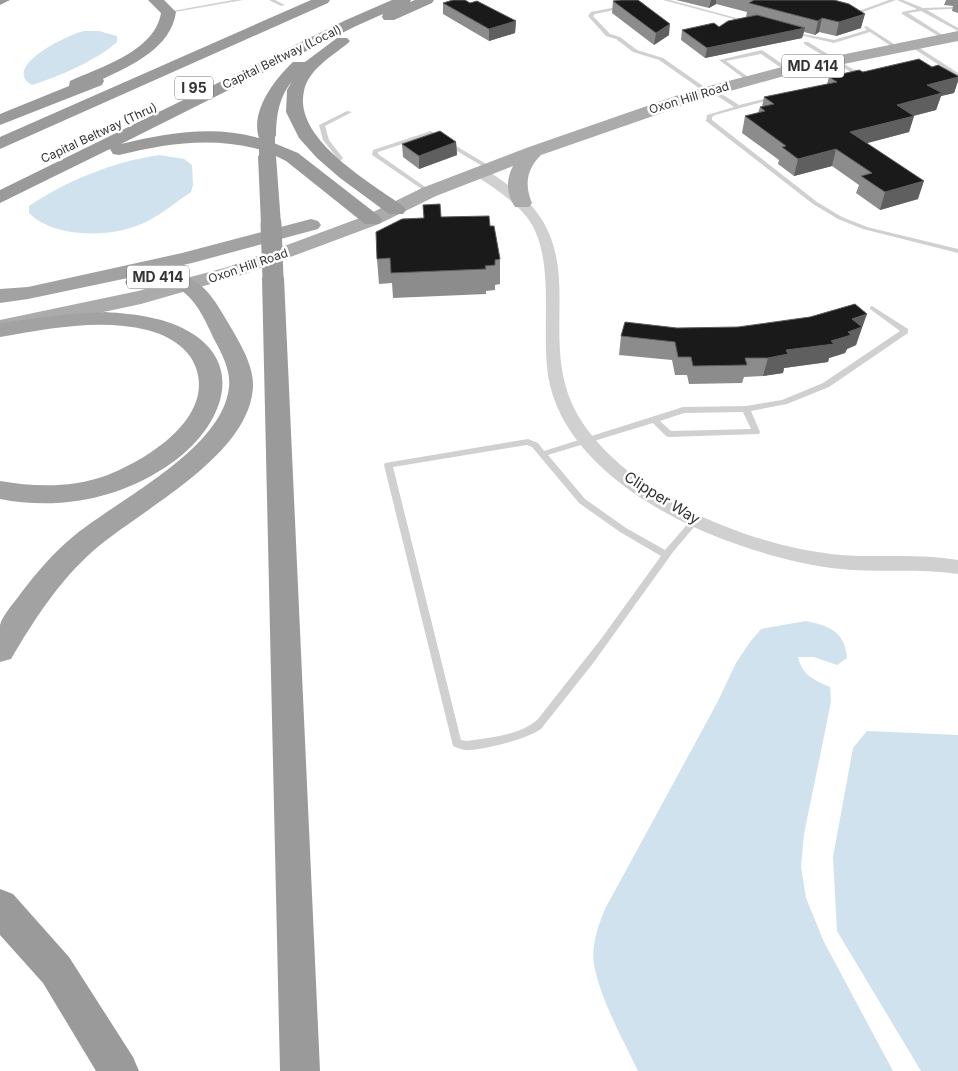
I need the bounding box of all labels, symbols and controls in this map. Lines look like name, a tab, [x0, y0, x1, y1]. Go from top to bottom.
street label: Capital Beltway (Local)	[220, 21, 344, 92]
road number: MD 414	[782, 54, 844, 78]
road number: I 95	[175, 76, 213, 100]
street label: Oxon Hill Road	[647, 78, 731, 117]
street label: Capital Beltway (Thru)	[38, 99, 159, 166]
street label: Oxon Hill Road	[206, 245, 290, 286]
road number: MD 414	[127, 266, 189, 288]
street label: Clipper Way	[621, 467, 704, 529]

